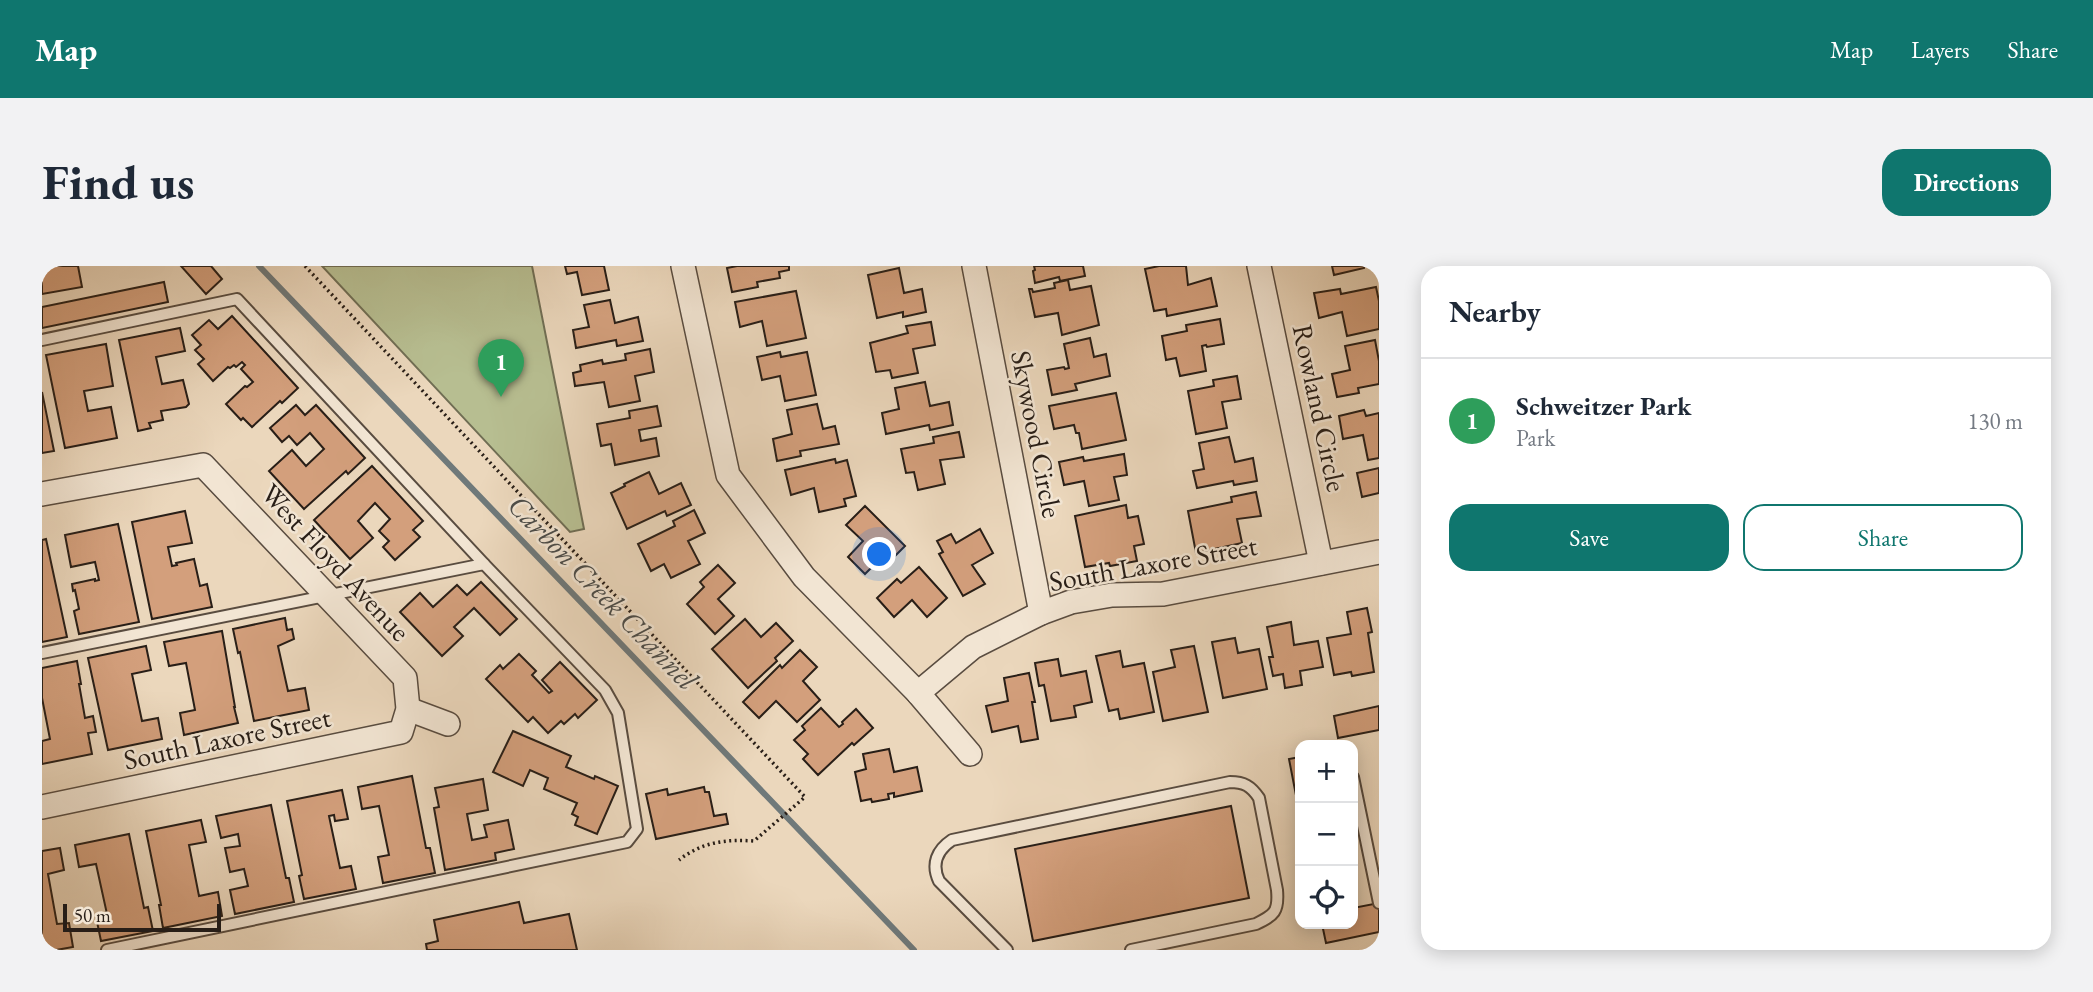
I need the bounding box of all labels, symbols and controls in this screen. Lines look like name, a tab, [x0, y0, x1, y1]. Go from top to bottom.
text: Map	[35, 28, 97, 71]
text: Map	[1830, 34, 1873, 65]
text: Layers	[1911, 34, 1970, 65]
text: Share	[2008, 34, 2058, 65]
button: Directions	[1882, 149, 2051, 216]
text: Find us	[42, 150, 194, 214]
text: Nearby	[1449, 292, 1541, 331]
street label: Rowland Circle	[1285, 321, 1355, 495]
pin: 1	[478, 339, 524, 397]
street label: Skywood Circle	[1003, 347, 1071, 521]
text: Schweitzer Park	[1516, 389, 1692, 423]
text: 1	[1466, 406, 1478, 436]
text: 130 m	[1967, 406, 2023, 436]
text: Park	[1516, 423, 1555, 453]
street label: West Floyd Avenue	[254, 475, 418, 649]
water label: Carbon Creek Channel	[500, 486, 707, 699]
button: Save	[1449, 504, 1729, 571]
button: Share	[1743, 504, 2023, 571]
street label: South Laxore Street	[1046, 527, 1260, 599]
your location	[862, 537, 896, 571]
street label: South Laxore Street	[120, 698, 334, 777]
map controls	[1295, 740, 1358, 929]
button: +	[1295, 740, 1358, 803]
button: −	[1295, 803, 1358, 866]
button: locate	[1295, 866, 1358, 929]
scale bar	[63, 901, 220, 933]
text: 50 m	[74, 903, 111, 928]

